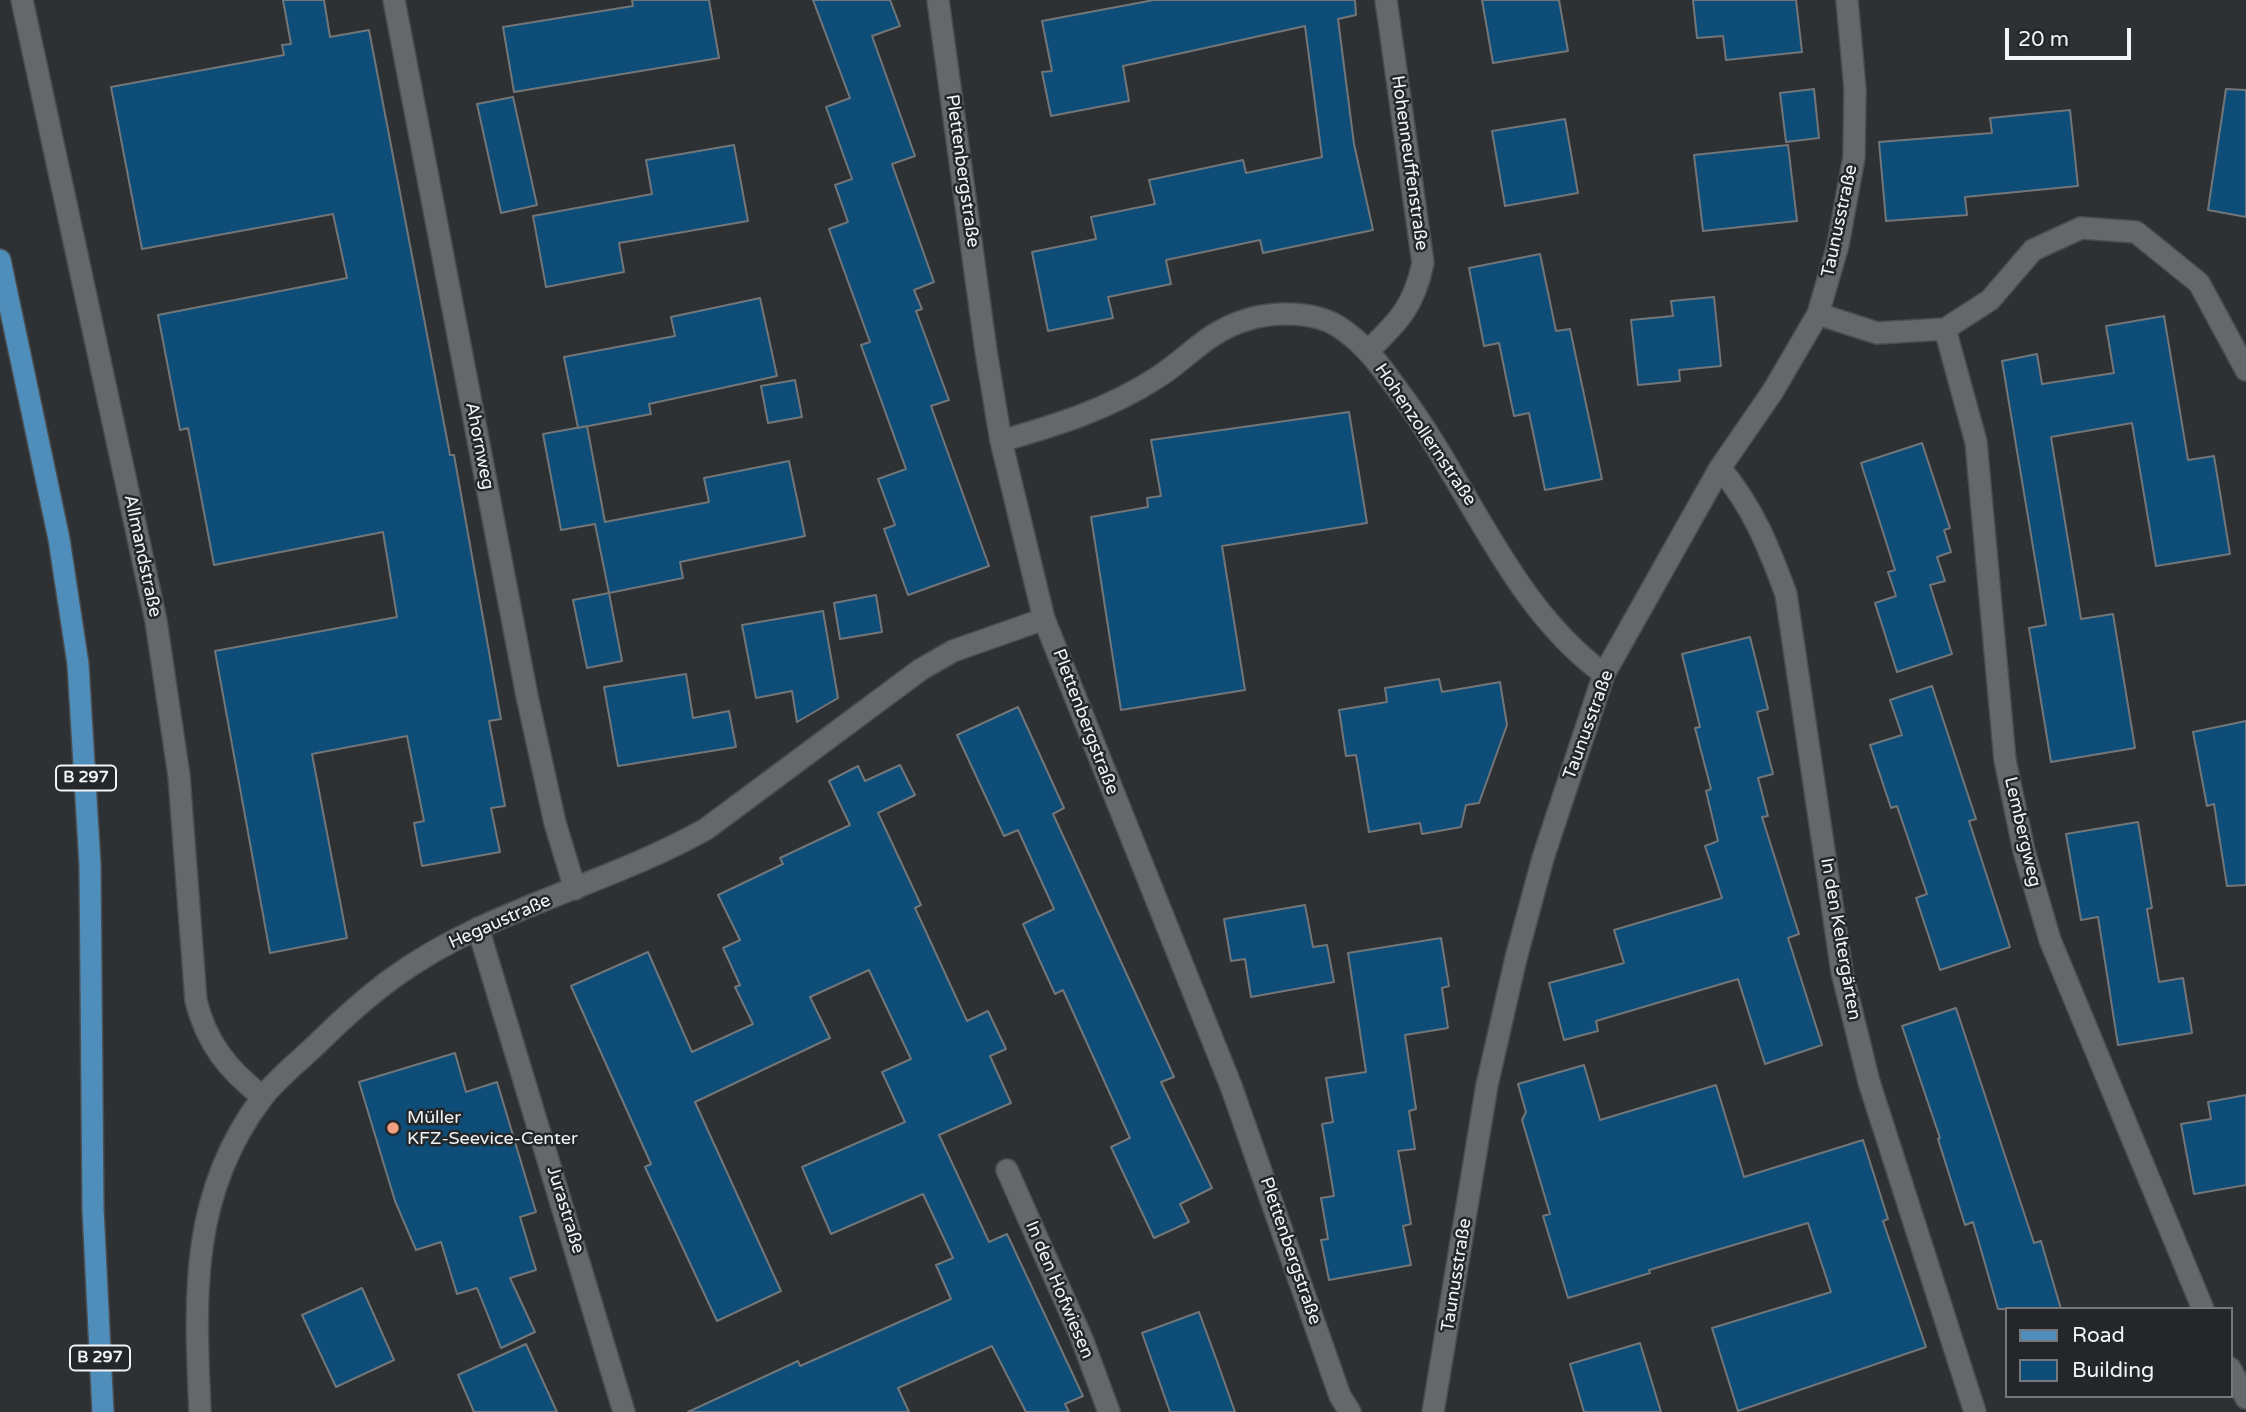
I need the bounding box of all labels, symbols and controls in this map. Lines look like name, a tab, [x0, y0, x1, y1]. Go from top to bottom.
scale bar	[2008, 14, 2134, 58]
text: 20 m	[2018, 27, 2069, 52]
street label: Hohenneuffenstraße	[1386, 74, 1432, 252]
street label: Plettenbergstraße	[941, 93, 983, 249]
street label: Taunusstraße	[1818, 163, 1862, 279]
street label: Hohenzollernstraße	[1369, 360, 1481, 510]
street label: Ahornweg	[460, 400, 498, 492]
street label: Allmandstraße	[118, 493, 166, 619]
street label: Plettenbergstraße	[1047, 646, 1123, 798]
street label: Taunusstraße	[1559, 667, 1619, 783]
road number: B 297	[56, 765, 116, 790]
street label: Lembergweg	[1999, 775, 2045, 889]
street label: In den Keltergärten	[1815, 856, 1865, 1022]
street label: Hegaustraße	[446, 890, 554, 954]
place label: Müller KFZ-Seevice-Center	[407, 1107, 578, 1150]
marker: Müller KFZ-Seevice-Center	[385, 1120, 401, 1136]
street label: Jurastraße	[542, 1164, 588, 1256]
street label: Plettenbergstraße	[1255, 1174, 1325, 1328]
street label: Taunusstraße	[1437, 1217, 1477, 1333]
street label: In den Hofwiesen	[1020, 1218, 1098, 1362]
legend	[2004, 1307, 2232, 1398]
text: Road	[2072, 1323, 2125, 1348]
road number: B 297	[70, 1346, 130, 1370]
text: Building	[2072, 1358, 2154, 1383]

